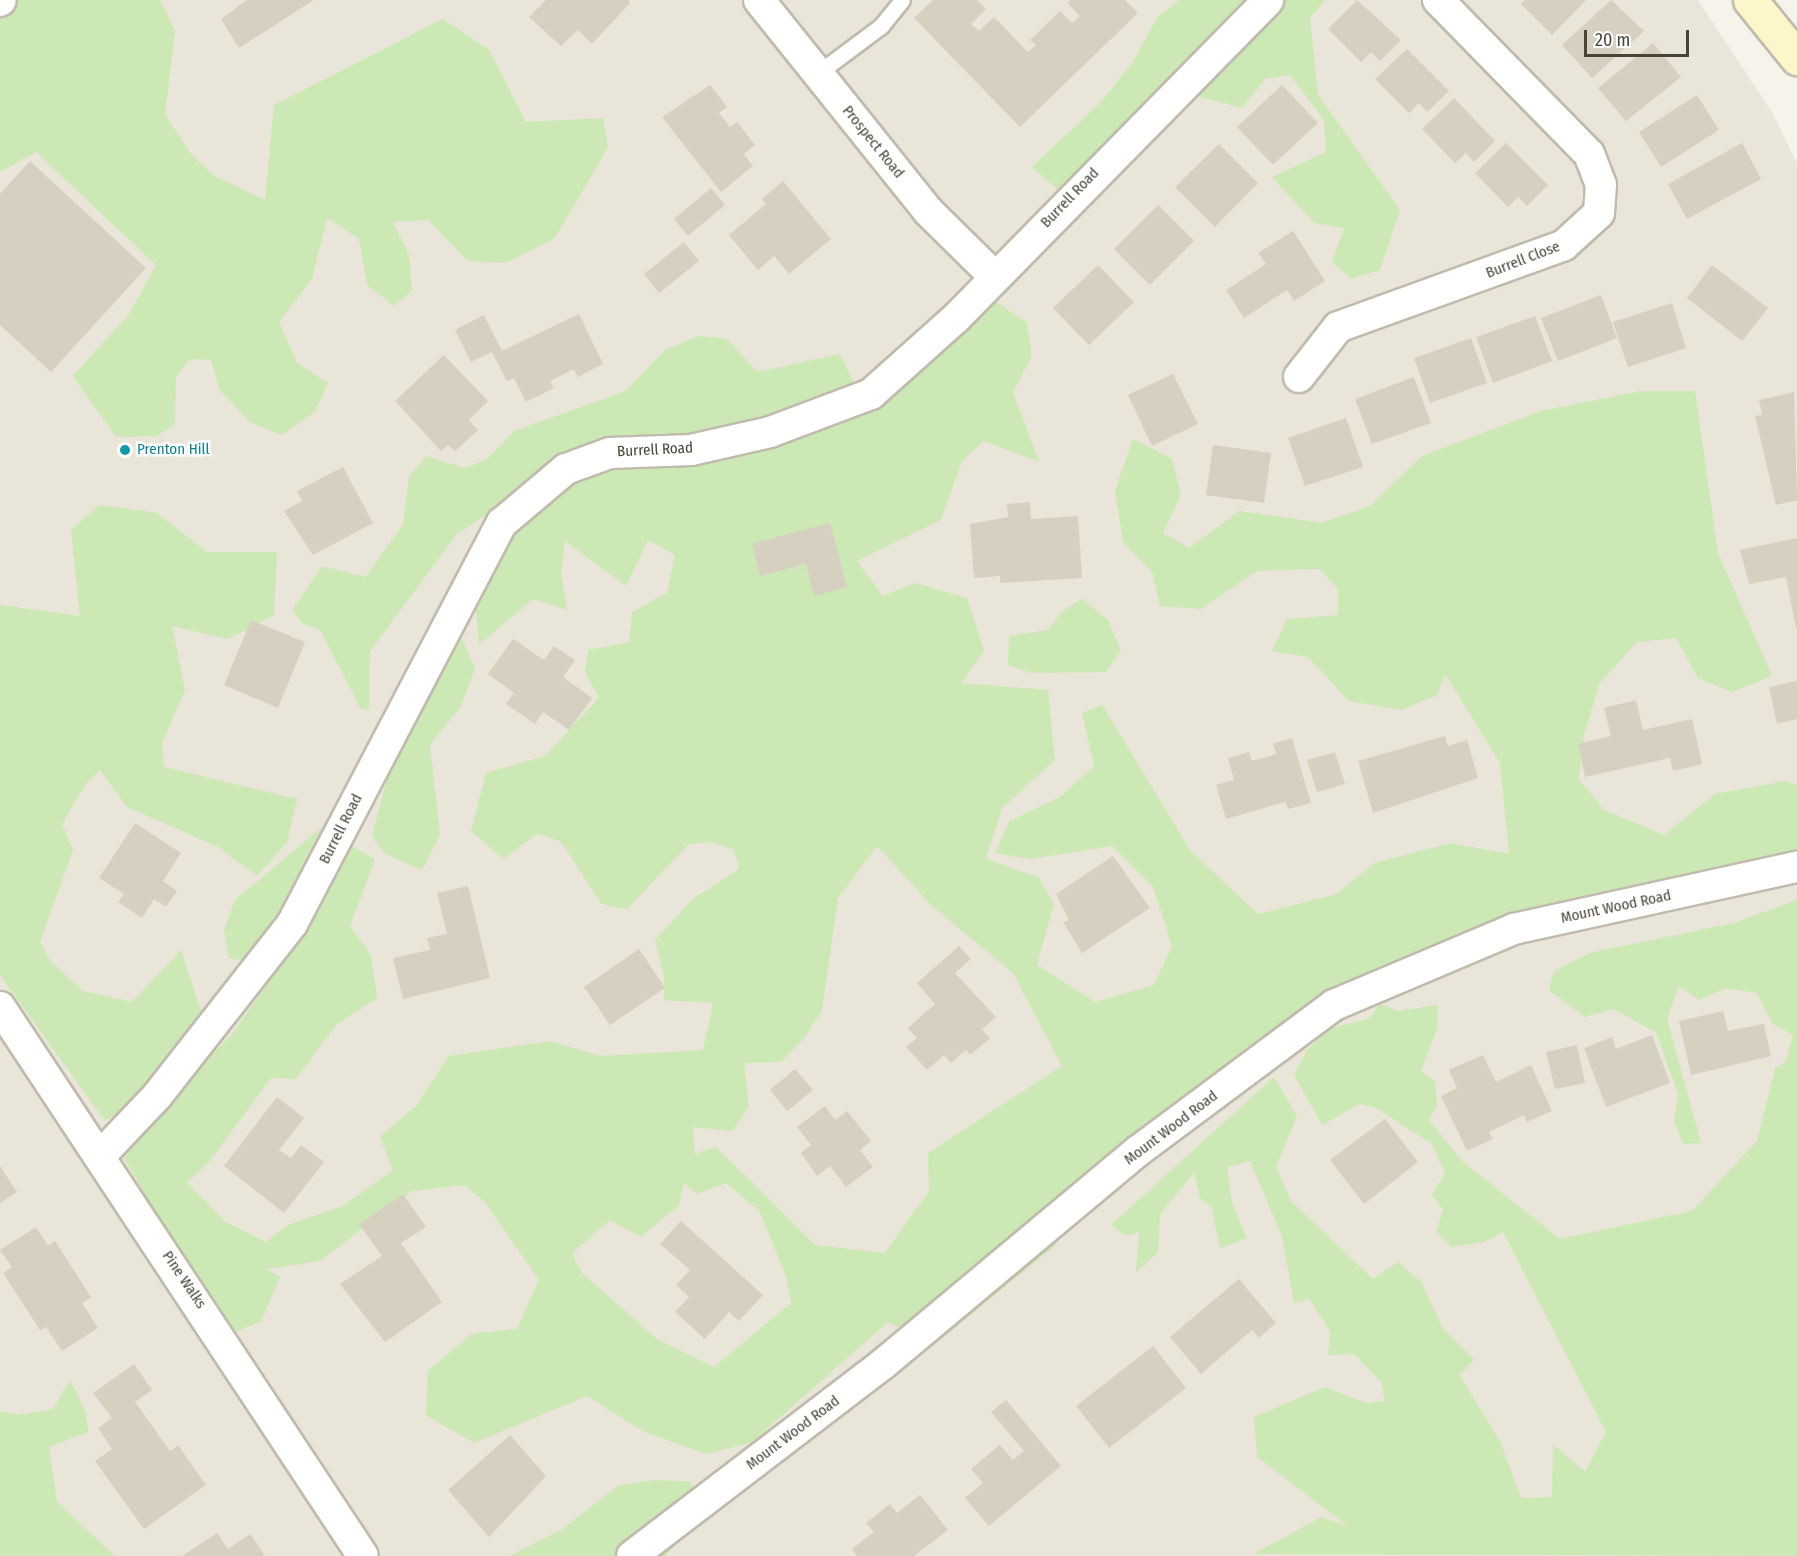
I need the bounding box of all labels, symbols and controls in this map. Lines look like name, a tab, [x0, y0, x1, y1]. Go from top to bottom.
scale bar	[1587, 18, 1692, 56]
text: 20 m	[1595, 29, 1630, 51]
street label: Prospect Road	[838, 102, 908, 182]
street label: Burrell Road	[1037, 164, 1103, 232]
street label: Burrell Close	[1483, 238, 1563, 282]
street label: Burrell Road	[617, 439, 693, 461]
place label: Prenton Hill	[137, 441, 209, 459]
marker: Prenton Hill	[118, 443, 132, 457]
street label: Burrell Road	[316, 791, 366, 867]
street label: Mount Wood Road	[1559, 887, 1673, 927]
street label: Mount Wood Road	[1121, 1087, 1221, 1169]
street label: Pine Walks	[158, 1248, 210, 1312]
street label: Mount Wood Road	[743, 1392, 843, 1474]

